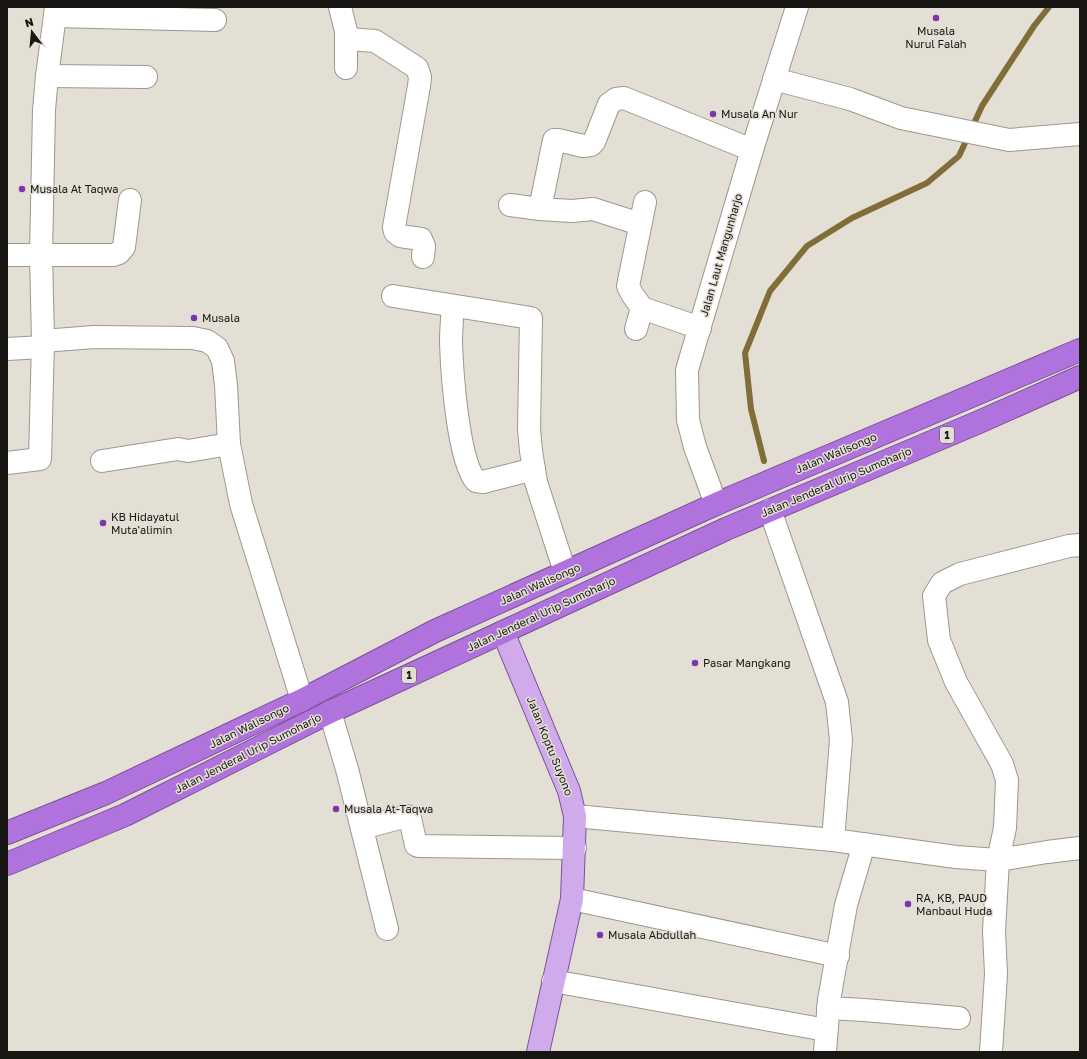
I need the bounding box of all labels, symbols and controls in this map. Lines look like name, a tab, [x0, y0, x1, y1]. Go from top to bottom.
north arrow	[12, 12, 52, 52]
marker: Musala Nurul Falah	[931, 13, 941, 23]
text: N	[23, 15, 35, 29]
place label: Musala Nurul Falah	[905, 24, 967, 50]
place label: Musala An Nur	[721, 107, 799, 120]
marker: Musala An Nur	[708, 109, 718, 119]
place label: Musala At Taqwa	[30, 182, 118, 195]
marker: Musala At Taqwa	[17, 184, 27, 194]
street label: Jalan Laut Mangunharjo	[697, 191, 744, 318]
place label: Musala	[202, 311, 240, 324]
marker: Musala	[189, 313, 199, 323]
road number: 1	[940, 427, 954, 443]
street label: Jalan Walisongo	[793, 429, 879, 476]
street label: Jalan Jenderal Urip Sumoharjo	[759, 444, 913, 519]
place label: KB Hidayatul Muta'alimin	[111, 510, 180, 536]
marker: KB Hidayatul Muta'alimin	[98, 518, 108, 528]
street label: Jalan Walisongo	[497, 560, 583, 607]
street label: Jalan Jenderal Urip Sumoharjo	[465, 573, 617, 654]
place label: Pasar Mangkang	[703, 656, 790, 669]
marker: Pasar Mangkang	[690, 658, 700, 668]
road number: 1	[402, 667, 416, 683]
street label: Jalan Koptu Suyono	[525, 694, 576, 798]
street label: Jalan Walisongo	[207, 700, 291, 750]
street label: Jalan Jenderal Urip Sumoharjo	[173, 710, 323, 795]
place label: Musala At-Taqwa	[344, 802, 433, 815]
marker: Musala At-Taqwa	[331, 804, 341, 814]
place label: RA, KB, PAUD Manbaul Huda	[916, 891, 992, 917]
marker: RA, KB, PAUD Manbaul Huda	[903, 899, 913, 909]
place label: Musala Abdullah	[608, 928, 696, 941]
marker: Musala Abdullah	[595, 930, 605, 940]

